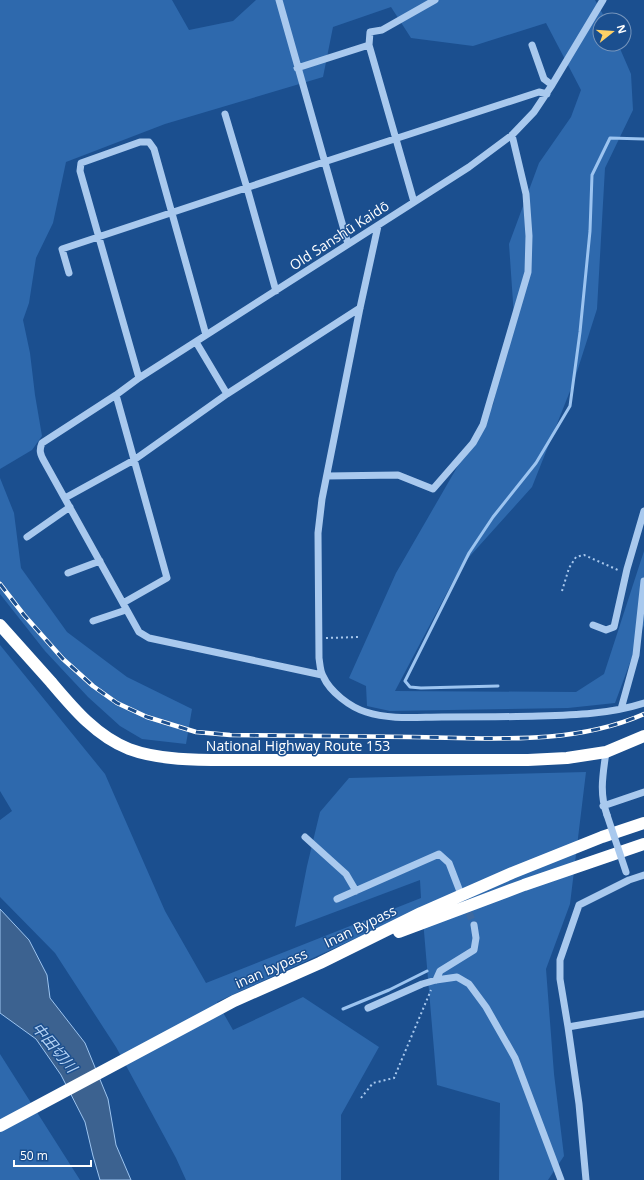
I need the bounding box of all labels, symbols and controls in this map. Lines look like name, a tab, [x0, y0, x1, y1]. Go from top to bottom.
north arrow	[592, 12, 632, 52]
text: N	[614, 22, 631, 35]
street label: Old Sanshū Kaidō	[286, 196, 392, 274]
street label: National Highway Route 153	[206, 736, 390, 755]
street label: Inan Bypass	[321, 900, 400, 952]
street label: inan bypass	[232, 943, 311, 992]
water label: 中田切川	[28, 1018, 83, 1078]
scale bar	[14, 1142, 91, 1168]
text: 50 m	[20, 1147, 48, 1164]

